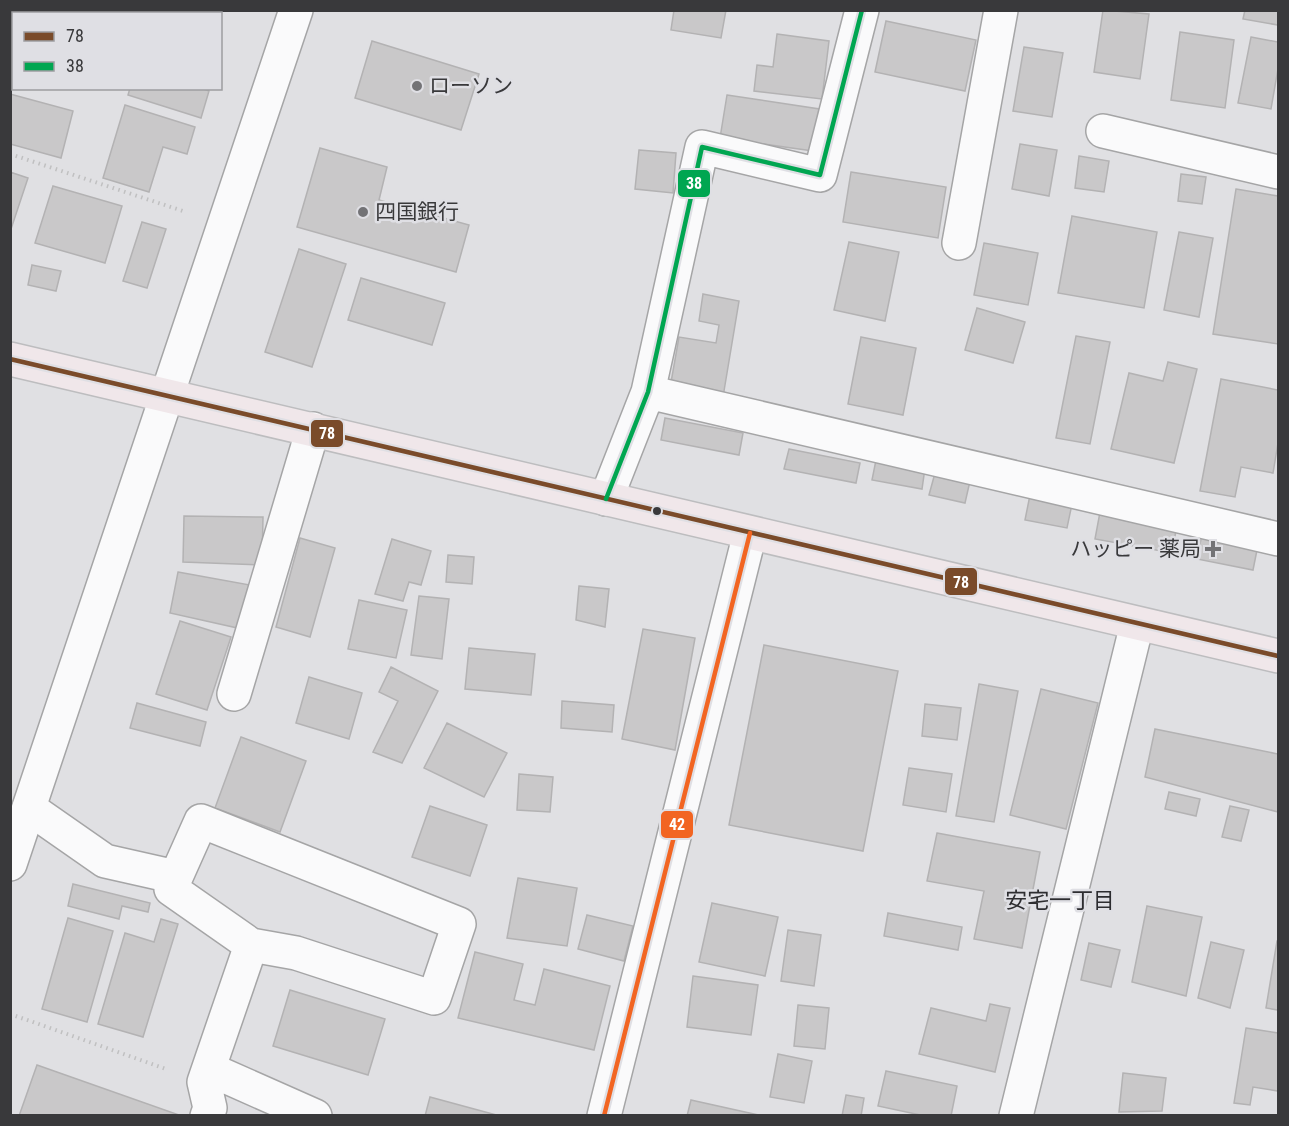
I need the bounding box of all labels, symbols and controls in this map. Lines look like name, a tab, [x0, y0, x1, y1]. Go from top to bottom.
legend	[12, 12, 222, 90]
text: 78	[66, 25, 84, 46]
text: 38	[66, 55, 84, 76]
place label: ローソン	[429, 74, 513, 98]
marker: ローソン	[410, 79, 424, 93]
line badge: 38	[677, 169, 711, 198]
text: 38	[686, 174, 702, 193]
place label: 四国銀行	[375, 200, 459, 224]
marker: 四国銀行	[356, 205, 370, 219]
line badge: 78	[310, 419, 344, 448]
text: 78	[319, 424, 335, 443]
unlabelled marker	[651, 505, 663, 517]
place label: ハッピー 薬局	[1070, 537, 1201, 561]
marker: ハッピー 薬局	[1206, 542, 1220, 556]
line badge: 78	[944, 567, 978, 596]
text: 78	[953, 573, 969, 592]
line badge: 42	[660, 810, 694, 839]
text: 42	[669, 815, 685, 834]
district label: 安宅一丁目	[1005, 888, 1115, 913]

